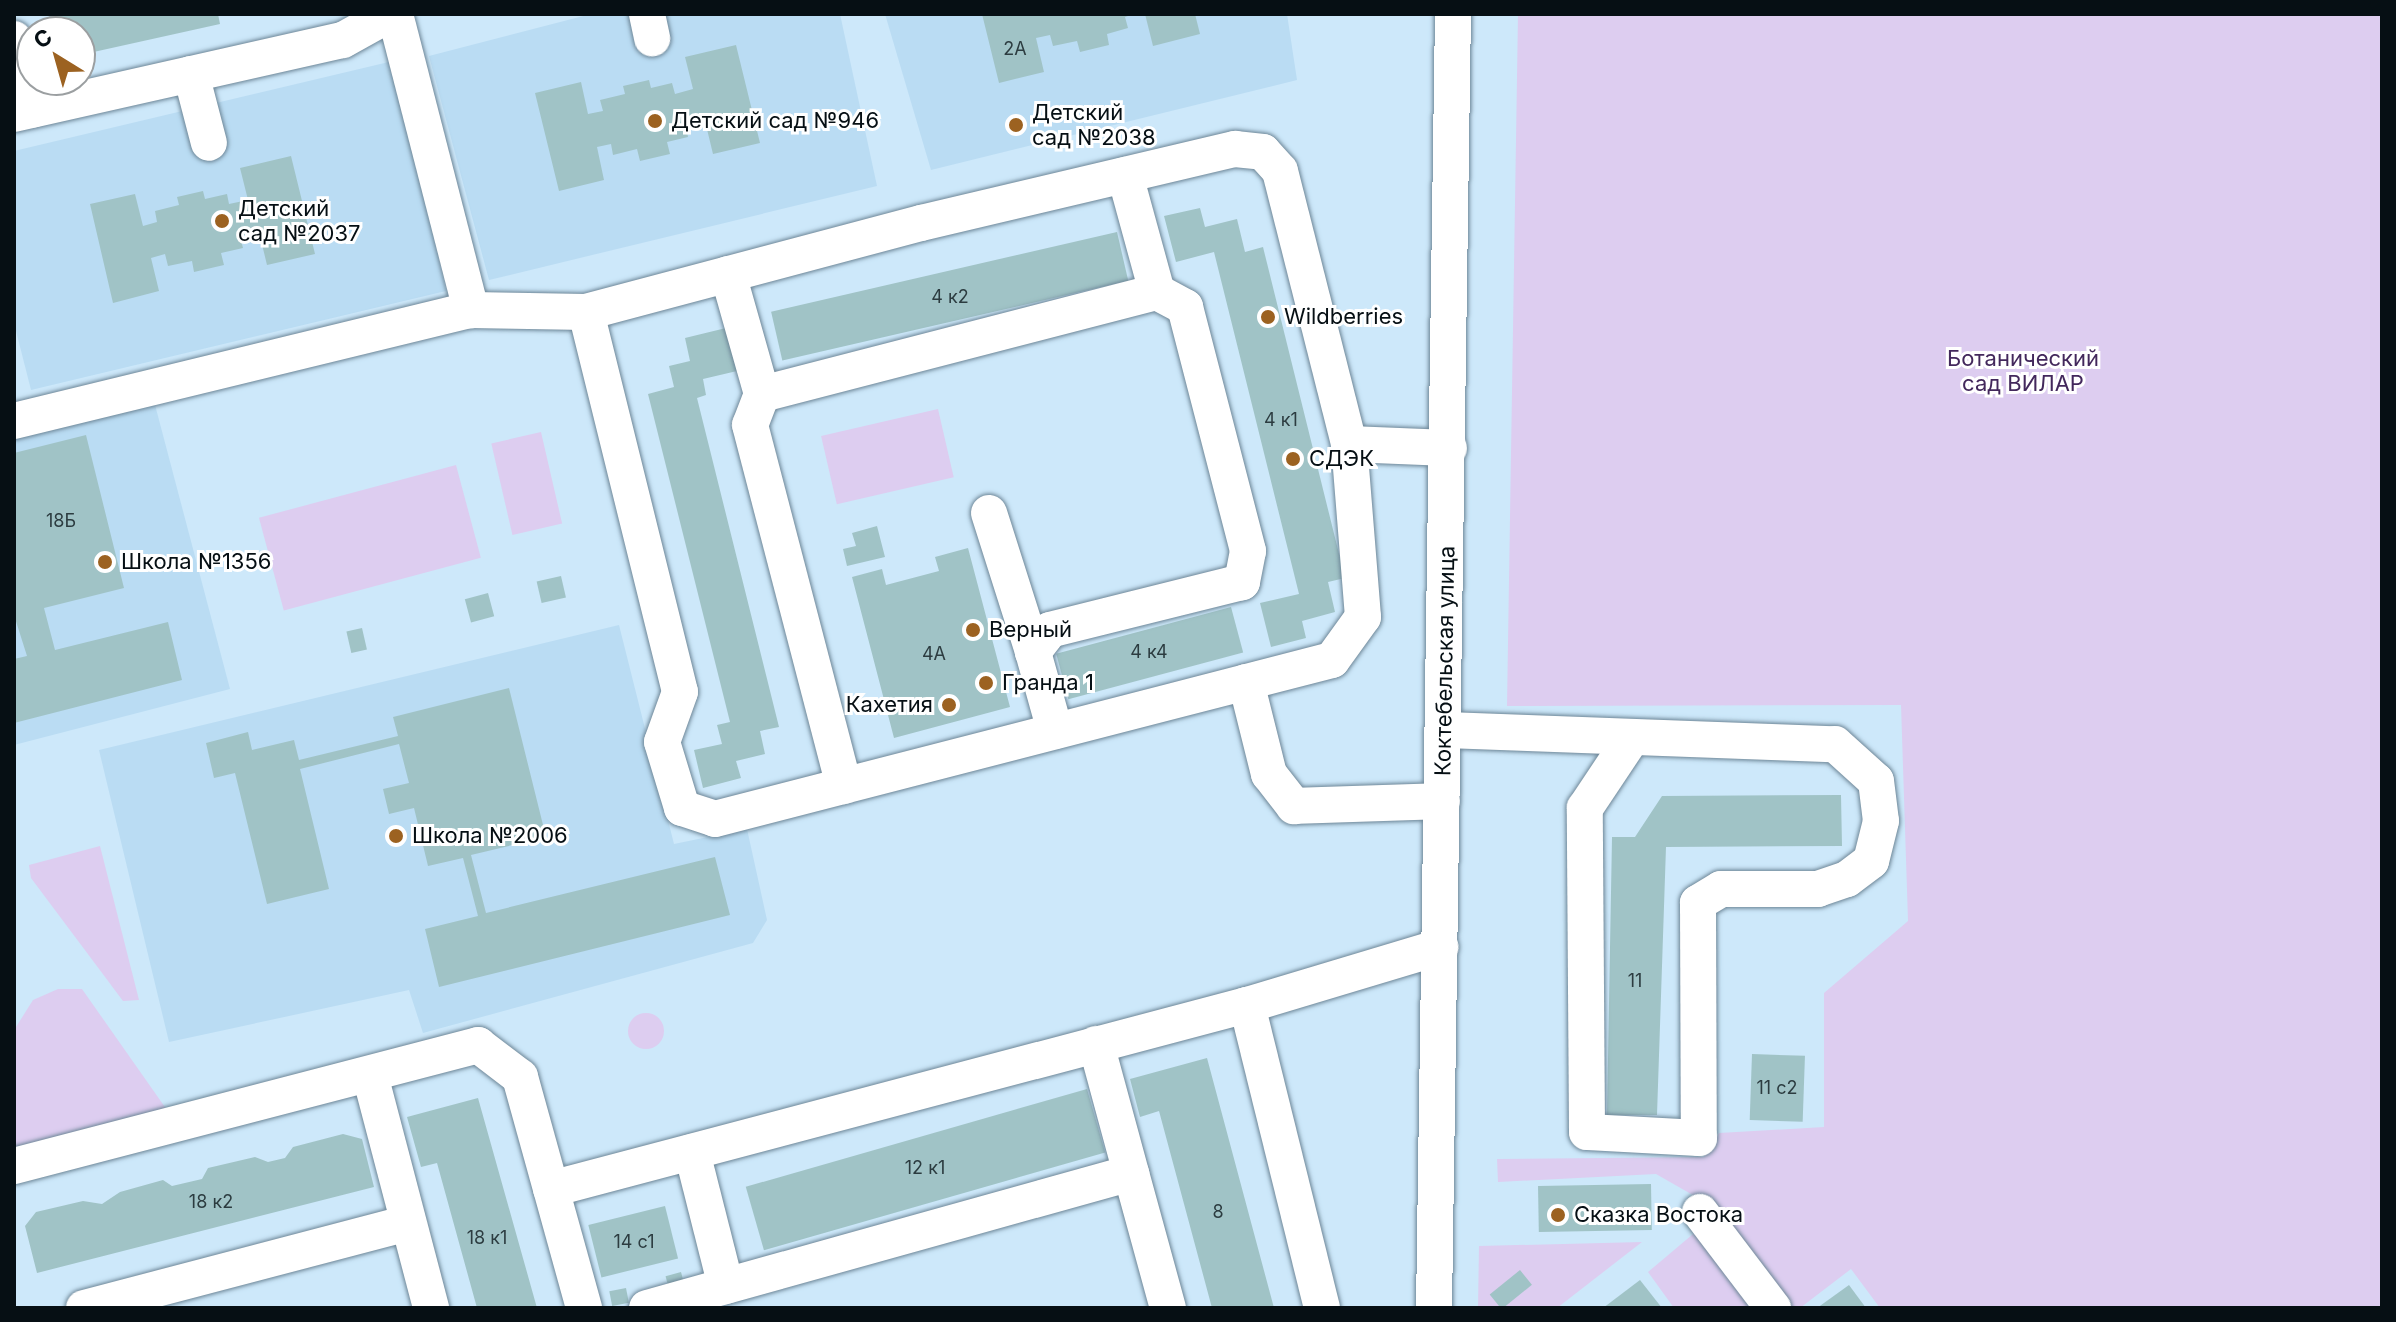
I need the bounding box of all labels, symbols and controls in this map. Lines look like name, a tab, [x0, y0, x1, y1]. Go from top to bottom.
north arrow	[16, 16, 96, 96]
text: С	[28, 23, 57, 54]
house number: 2А	[1003, 38, 1027, 60]
place label: Детский сад №2038	[1032, 99, 1156, 150]
place label: Детский сад №946	[671, 108, 879, 134]
marker: Детский сад №946	[646, 112, 664, 130]
marker: Детский сад №2038	[1007, 116, 1025, 134]
place label: Детский сад №2037	[238, 195, 361, 246]
marker: Детский сад №2037	[213, 212, 231, 230]
house number: 4 к2	[931, 286, 969, 308]
place label: Wildberries	[1284, 304, 1403, 330]
marker: Wildberries	[1259, 308, 1277, 326]
park label: Ботанический сад ВИЛАР	[1947, 345, 2099, 396]
house number: 4 к1	[1264, 409, 1298, 431]
place label: СДЭК	[1309, 446, 1374, 472]
marker: СДЭК	[1284, 450, 1302, 468]
house number: 18Б	[46, 510, 76, 532]
street label: Коктебельская улица	[1430, 546, 1460, 776]
place label: Школа №1356	[121, 549, 271, 575]
marker: Школа №1356	[96, 553, 114, 571]
place label: Верный	[989, 617, 1072, 643]
marker: Верный	[964, 621, 982, 639]
house number: 4 к4	[1130, 641, 1168, 663]
house number: 4А	[922, 643, 946, 665]
place label: Гранда 1	[1002, 670, 1094, 696]
marker: Гранда 1	[977, 674, 995, 692]
place label: Кахетия	[846, 692, 933, 718]
marker: Кахетия	[940, 696, 958, 714]
place label: Школа №2006	[412, 823, 568, 849]
marker: Школа №2006	[387, 827, 405, 845]
house number: 11	[1628, 970, 1642, 992]
house number: 11 с2	[1757, 1077, 1797, 1099]
house number: 12 к1	[905, 1157, 945, 1179]
house number: 18 к2	[189, 1191, 233, 1213]
house number: 8	[1212, 1201, 1224, 1223]
place label: Сказка Востока	[1574, 1202, 1743, 1228]
marker: Сказка Востока	[1549, 1206, 1567, 1224]
house number: 18 к1	[467, 1227, 507, 1249]
house number: 14 с1	[613, 1231, 655, 1253]

